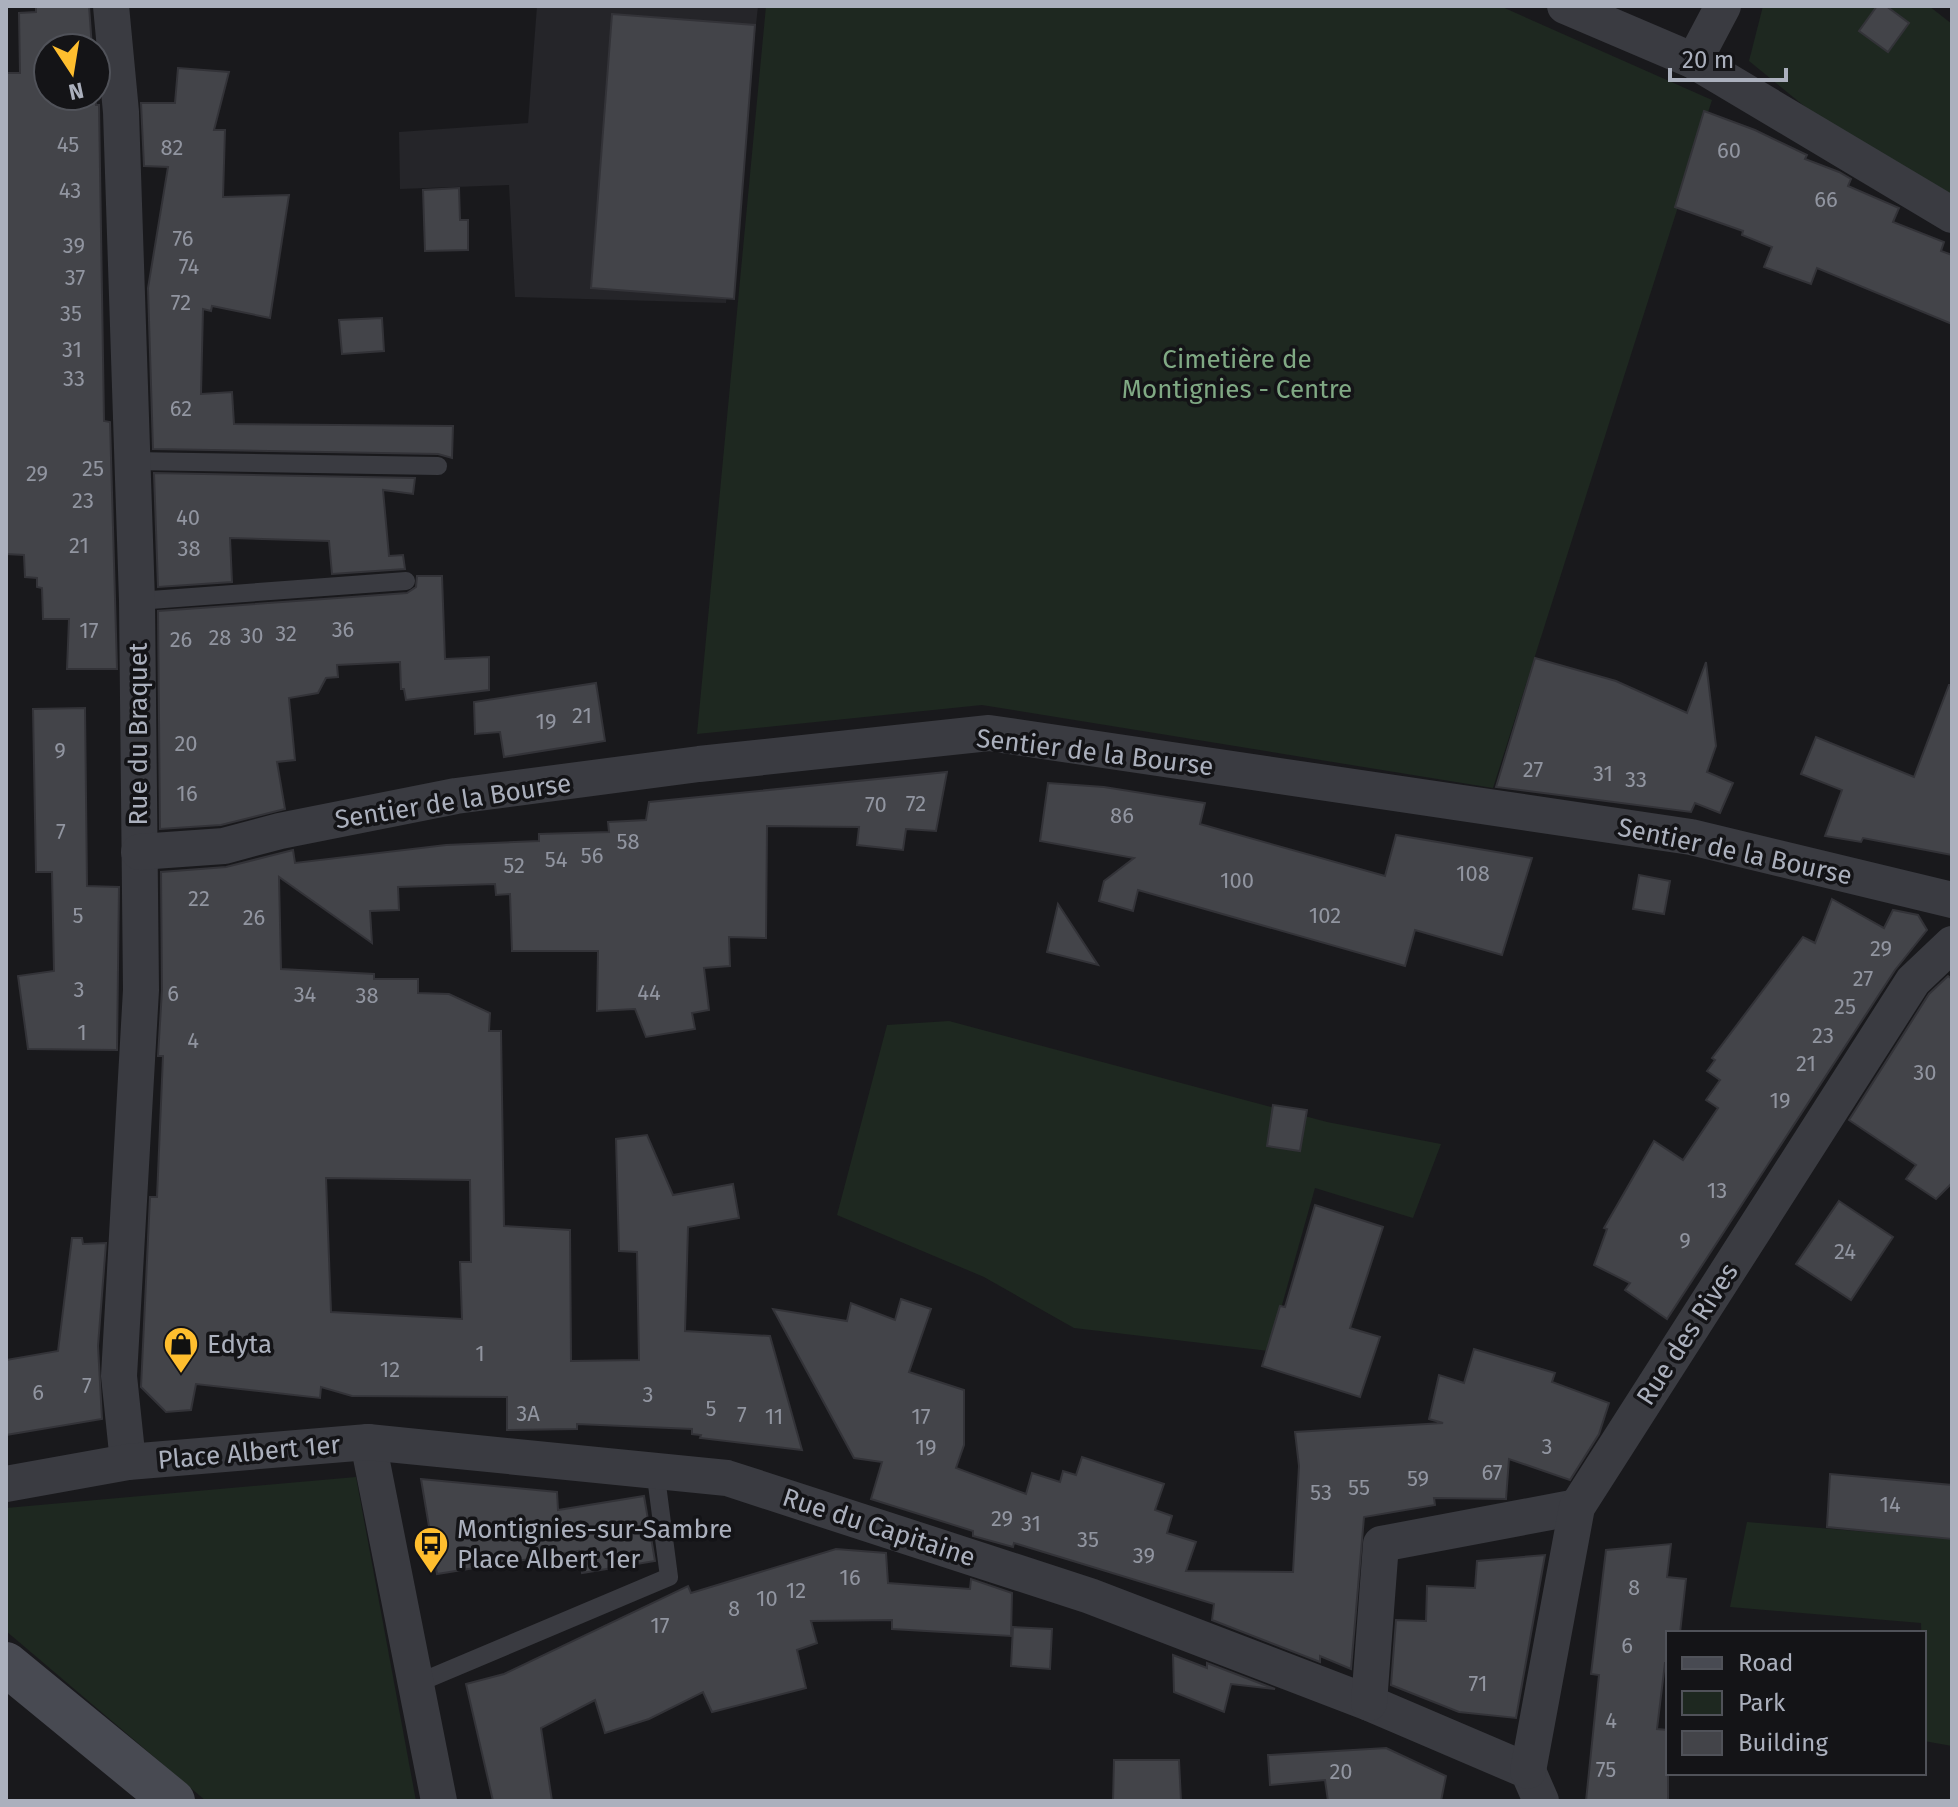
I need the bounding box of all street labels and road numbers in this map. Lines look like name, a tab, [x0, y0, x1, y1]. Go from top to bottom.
street label: Rue du Braquet	[123, 642, 154, 825]
street label: Sentier de la Bourse	[975, 723, 1215, 782]
street label: Sentier de la Bourse	[333, 768, 573, 835]
street label: Sentier de la Bourse	[1615, 812, 1855, 891]
street label: Rue des Rives	[1630, 1258, 1745, 1411]
street label: Place Albert 1er	[156, 1429, 342, 1476]
street label: Rue du Capitaine	[779, 1482, 979, 1573]

